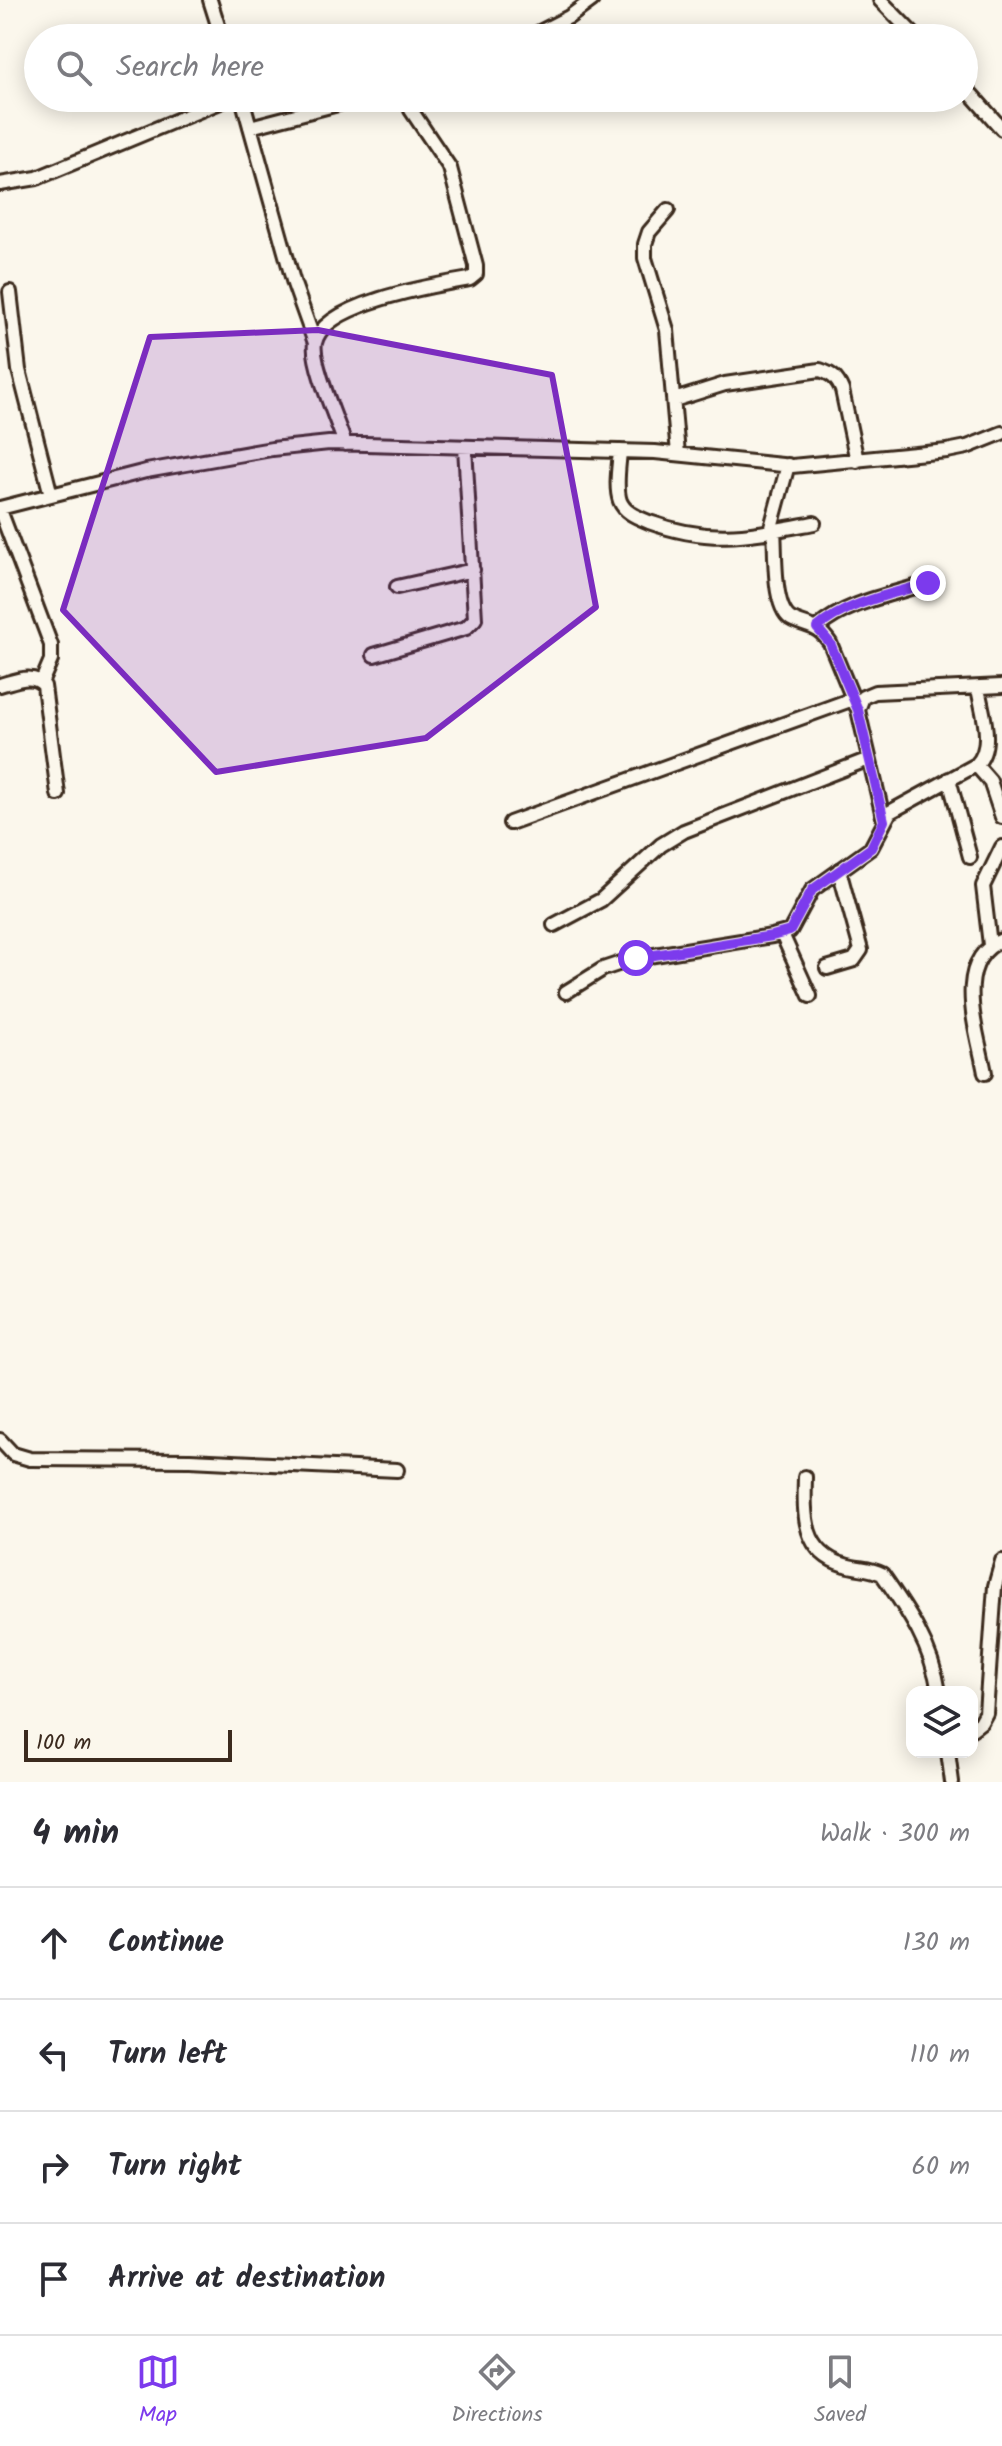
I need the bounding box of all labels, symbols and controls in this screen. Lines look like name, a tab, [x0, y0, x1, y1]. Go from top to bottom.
search box	[24, 24, 978, 112]
text: Search here	[116, 44, 264, 92]
icon: search	[52, 46, 96, 90]
route end	[910, 565, 946, 601]
route start	[618, 940, 654, 976]
map controls	[906, 1686, 978, 1758]
button: layers	[906, 1686, 978, 1758]
scale bar	[24, 1726, 232, 1762]
text: 100 m	[36, 1726, 91, 1761]
text: 4 min	[32, 1807, 119, 1861]
text: Walk · 300 m	[820, 1813, 970, 1855]
text: Continue	[108, 1919, 224, 1967]
icon: ahead	[32, 1921, 76, 1965]
text: 130 m	[903, 1922, 970, 1964]
text: Turn left	[108, 2031, 227, 2079]
icon: left	[32, 2033, 76, 2077]
text: 110 m	[910, 2034, 970, 2076]
text: Turn right	[108, 2143, 241, 2191]
icon: right	[32, 2145, 76, 2189]
text: 60 m	[911, 2146, 970, 2188]
text: Arrive at destination	[108, 2255, 385, 2303]
icon: arrive	[32, 2257, 76, 2301]
tab: Map	[136, 2350, 180, 2433]
tab: Directions	[451, 2350, 543, 2433]
tab: Saved	[814, 2350, 866, 2433]

